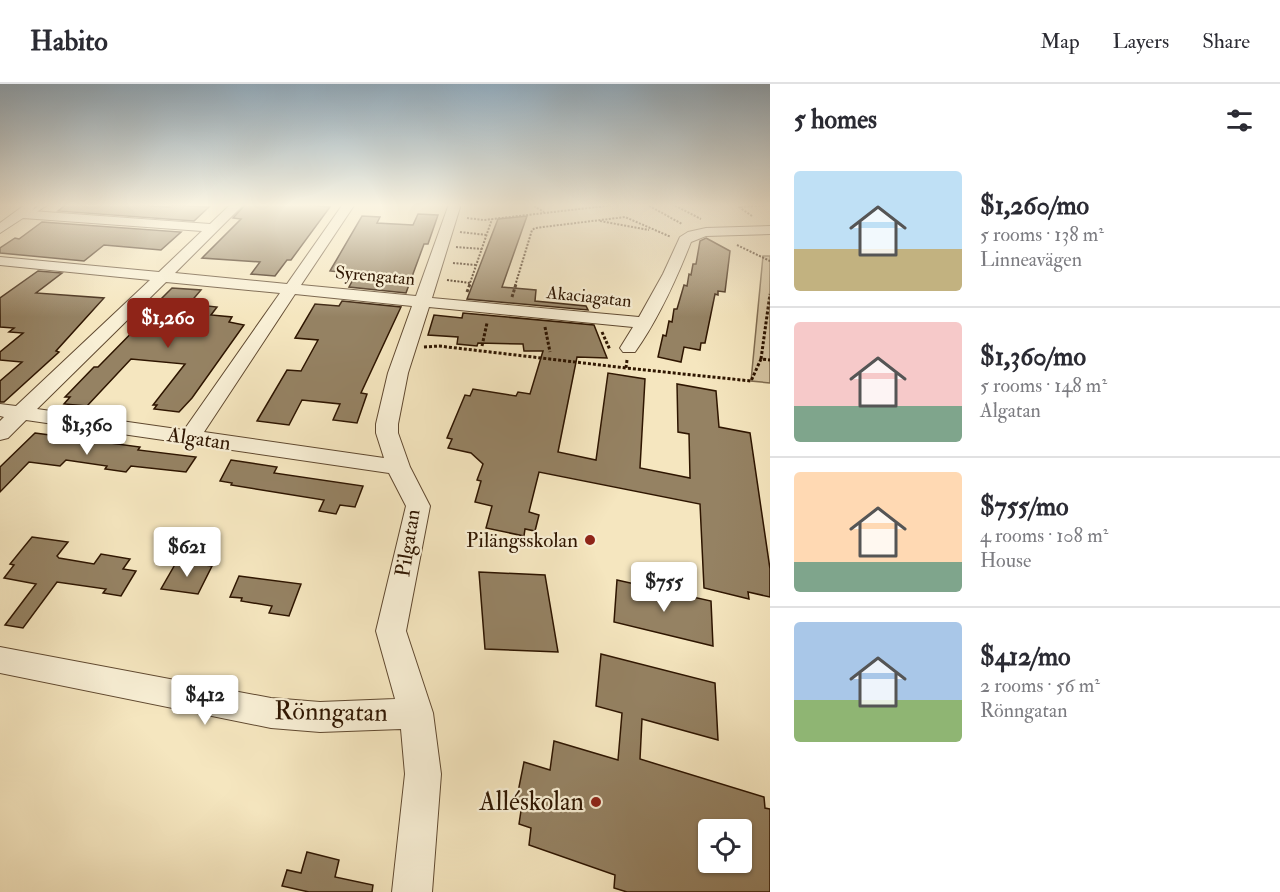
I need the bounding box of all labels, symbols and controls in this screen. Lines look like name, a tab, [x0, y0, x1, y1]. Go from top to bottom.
text: Habito	[30, 24, 108, 59]
text: Map	[1040, 28, 1080, 55]
text: Layers	[1113, 28, 1169, 55]
text: Share	[1202, 28, 1250, 55]
text: 5 homes	[794, 104, 877, 136]
icon: filters	[1223, 104, 1256, 137]
text: $1,260/mo	[980, 190, 1089, 222]
icon: home	[842, 195, 914, 267]
text: 5 rooms · 138 m²	[980, 222, 1104, 247]
text: Linneavägen	[980, 247, 1082, 272]
street label: Syrengatan	[334, 261, 416, 291]
street label: Akaciagatan	[544, 281, 633, 313]
pin: $1,260	[119, 298, 217, 349]
text: $1,260	[141, 305, 195, 330]
text: $1,360/mo	[980, 341, 1086, 373]
icon: home	[842, 346, 914, 418]
text: 5 rooms · 148 m²	[980, 373, 1107, 398]
text: Algatan	[980, 398, 1041, 423]
pin: $1,360	[38, 405, 136, 456]
text: $1,360	[61, 412, 113, 437]
street label: Algatan	[164, 421, 233, 457]
text: $755/mo	[980, 491, 1069, 523]
icon: home	[842, 496, 914, 568]
street label: Pilgatan	[389, 507, 427, 579]
text: 4 rooms · 108 m²	[980, 523, 1108, 548]
pin: $621	[151, 527, 223, 578]
place label: Pilängsskolan	[466, 527, 578, 554]
marker: Pilängsskolan	[583, 533, 597, 547]
text: $621	[168, 534, 206, 559]
text: House	[980, 548, 1031, 573]
pin: $755	[628, 562, 700, 613]
text: $755	[645, 569, 683, 594]
text: $412/mo	[980, 641, 1071, 673]
icon: home	[842, 646, 914, 718]
text: 2 rooms · 56 m²	[980, 673, 1100, 698]
pin: $412	[169, 675, 241, 726]
text: $412	[185, 682, 225, 707]
street label: Rönngatan	[274, 695, 388, 729]
text: Rönngatan	[980, 698, 1067, 723]
place label: Alléskolan	[478, 786, 584, 818]
marker: Alléskolan	[589, 795, 603, 809]
map controls	[698, 819, 752, 873]
button: locate	[698, 819, 752, 873]

